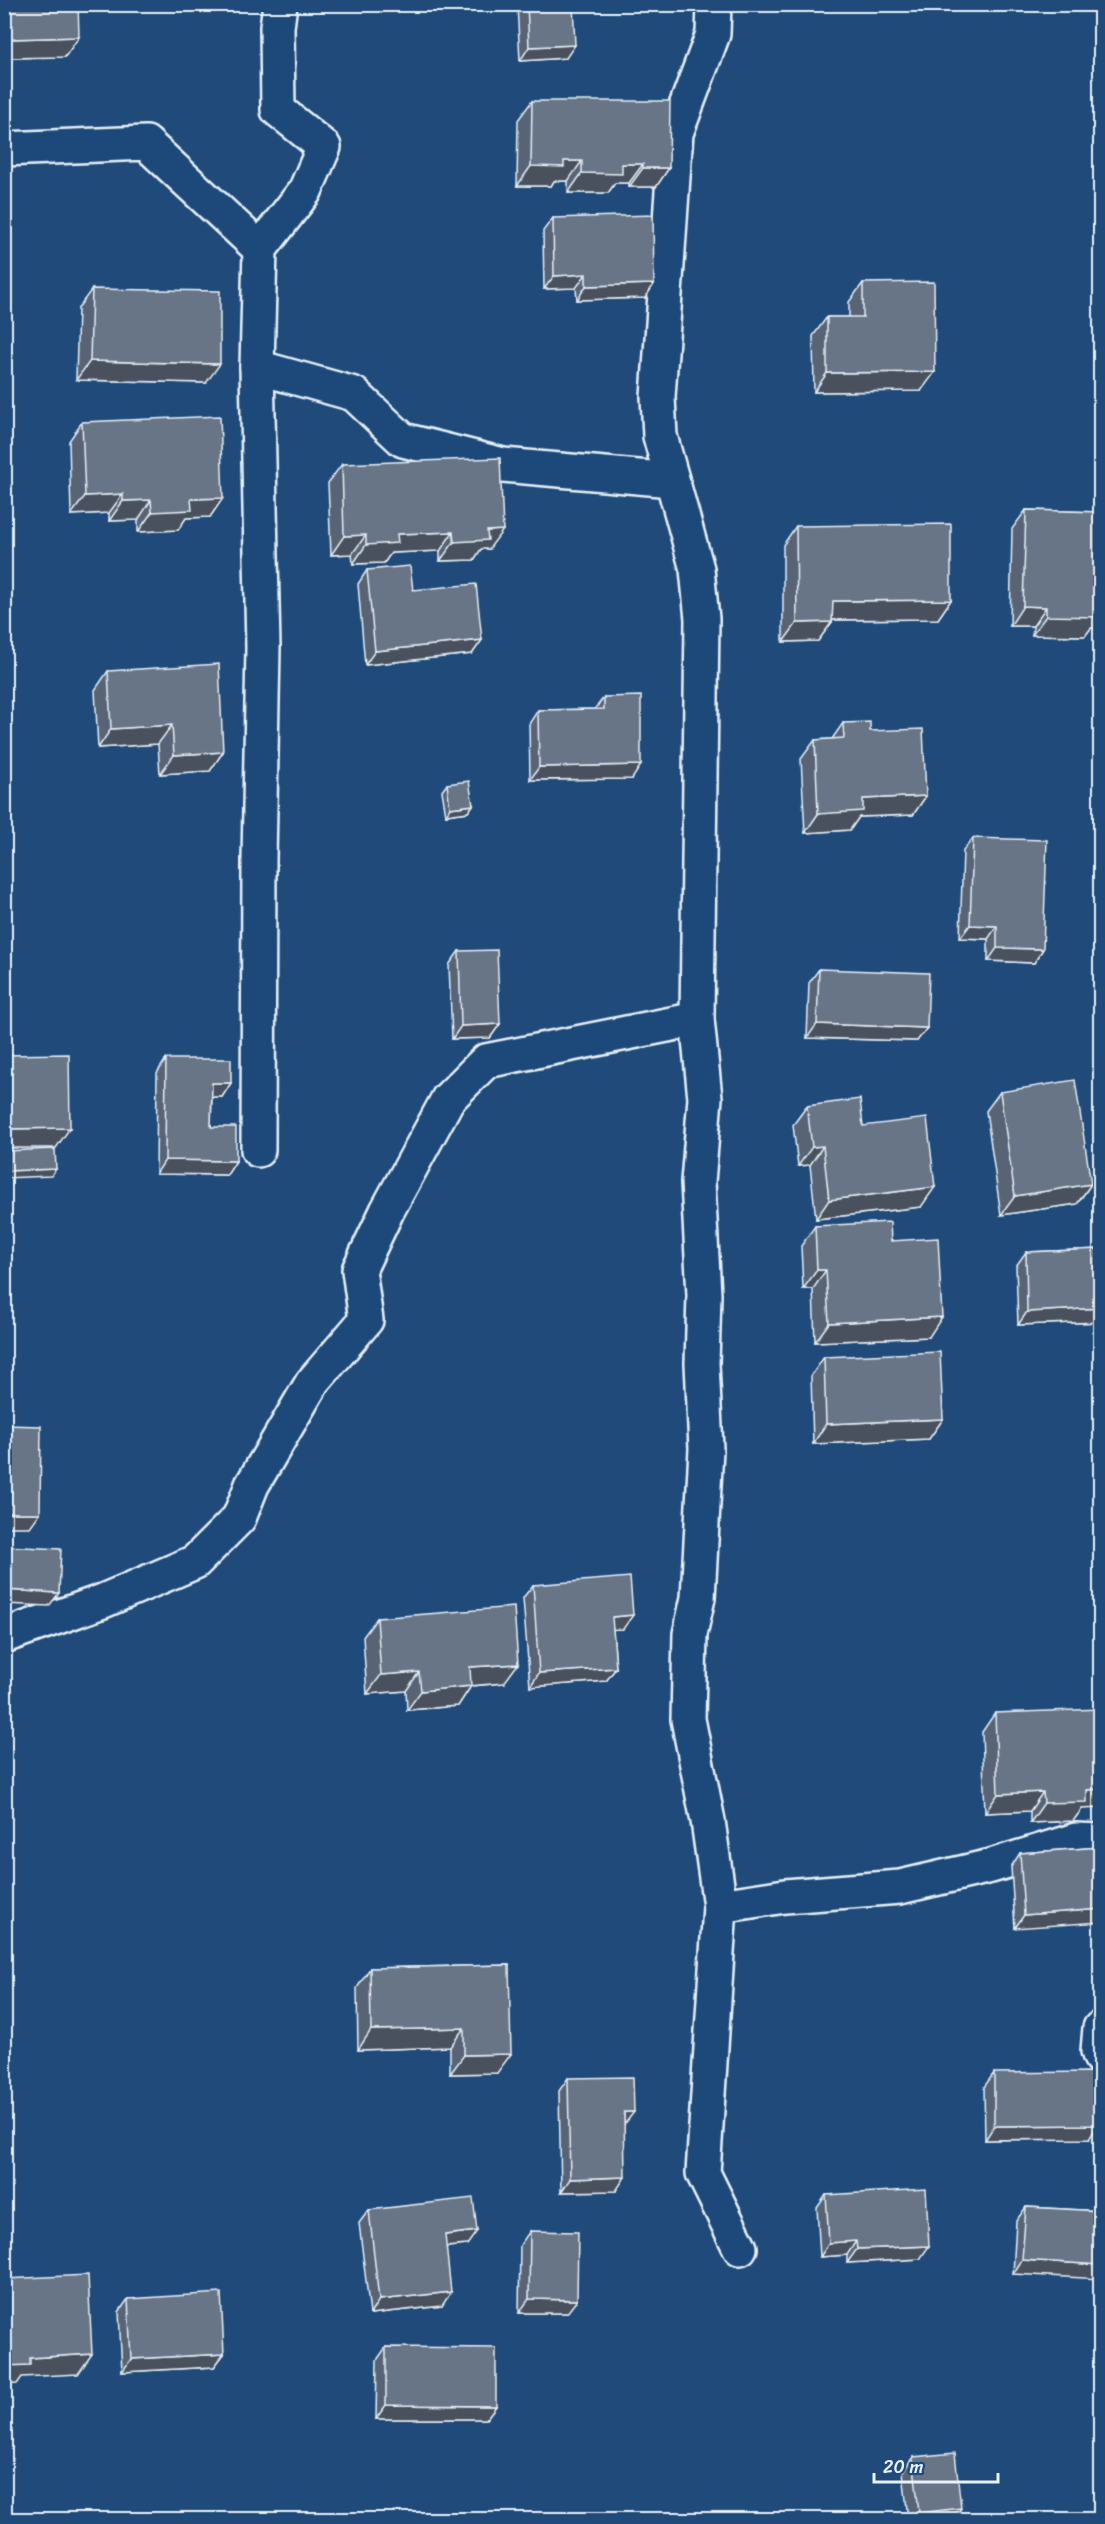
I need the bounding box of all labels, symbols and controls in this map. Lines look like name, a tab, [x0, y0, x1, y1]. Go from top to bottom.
scale bar	[874, 2446, 998, 2484]
text: 20 m	[883, 2451, 923, 2483]

